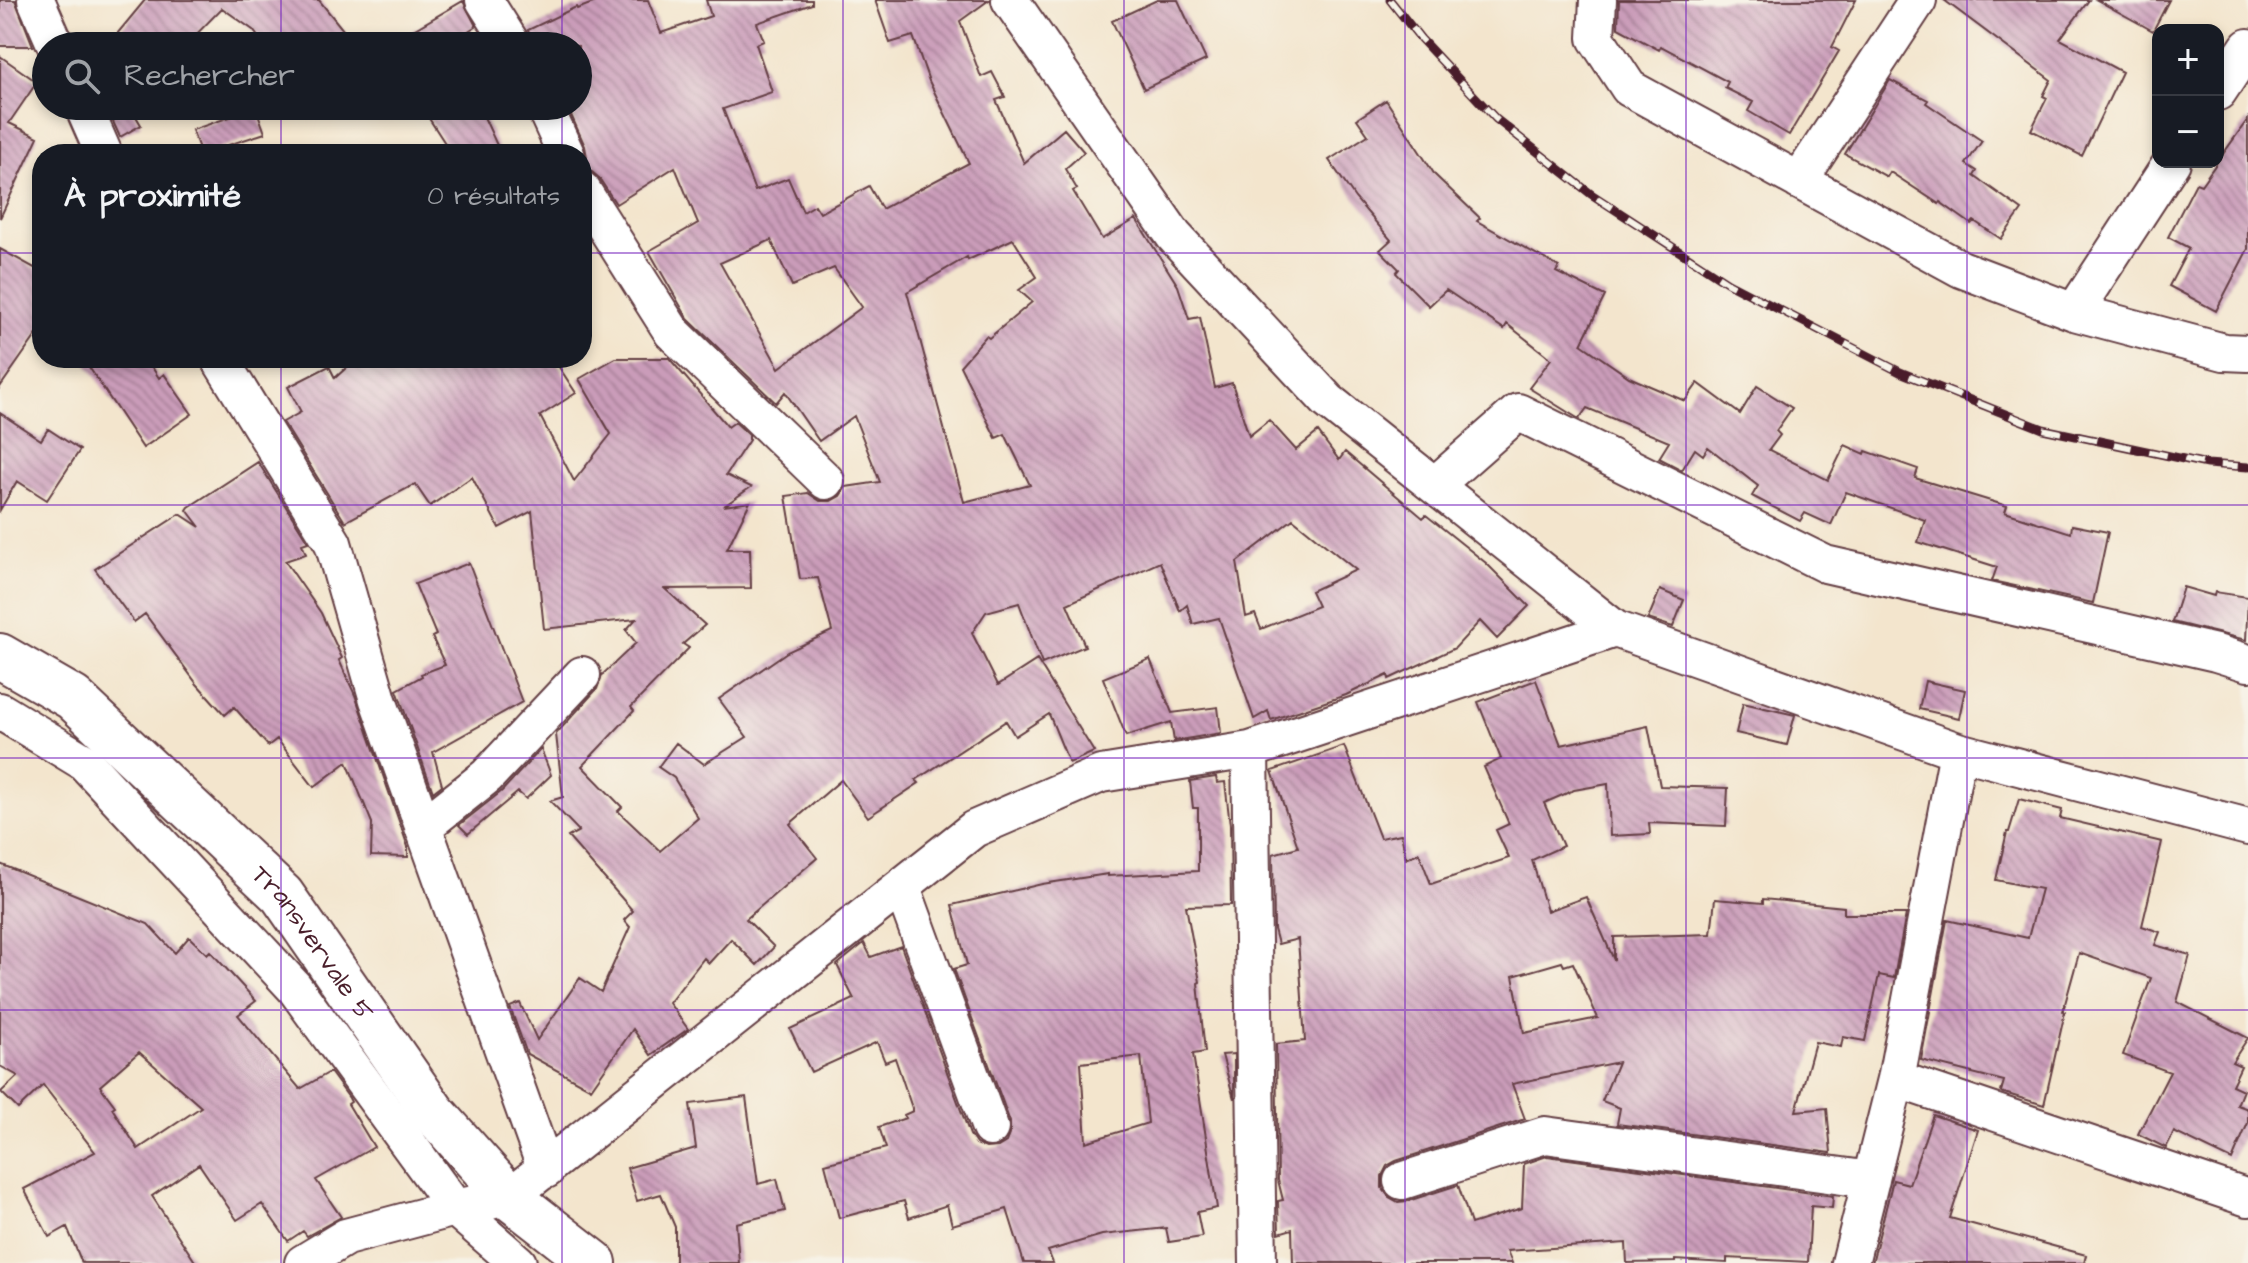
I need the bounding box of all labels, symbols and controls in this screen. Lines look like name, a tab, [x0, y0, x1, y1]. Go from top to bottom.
map controls	[2152, 24, 2224, 168]
button: +	[2152, 24, 2224, 96]
search box	[32, 32, 592, 120]
icon: search	[60, 54, 104, 98]
text: Rechercher	[124, 55, 295, 97]
button: −	[2152, 96, 2224, 168]
text: À proximité	[64, 172, 241, 220]
text: 0 résultats	[427, 178, 560, 214]
street label: Transvervale 5	[243, 857, 382, 1028]

